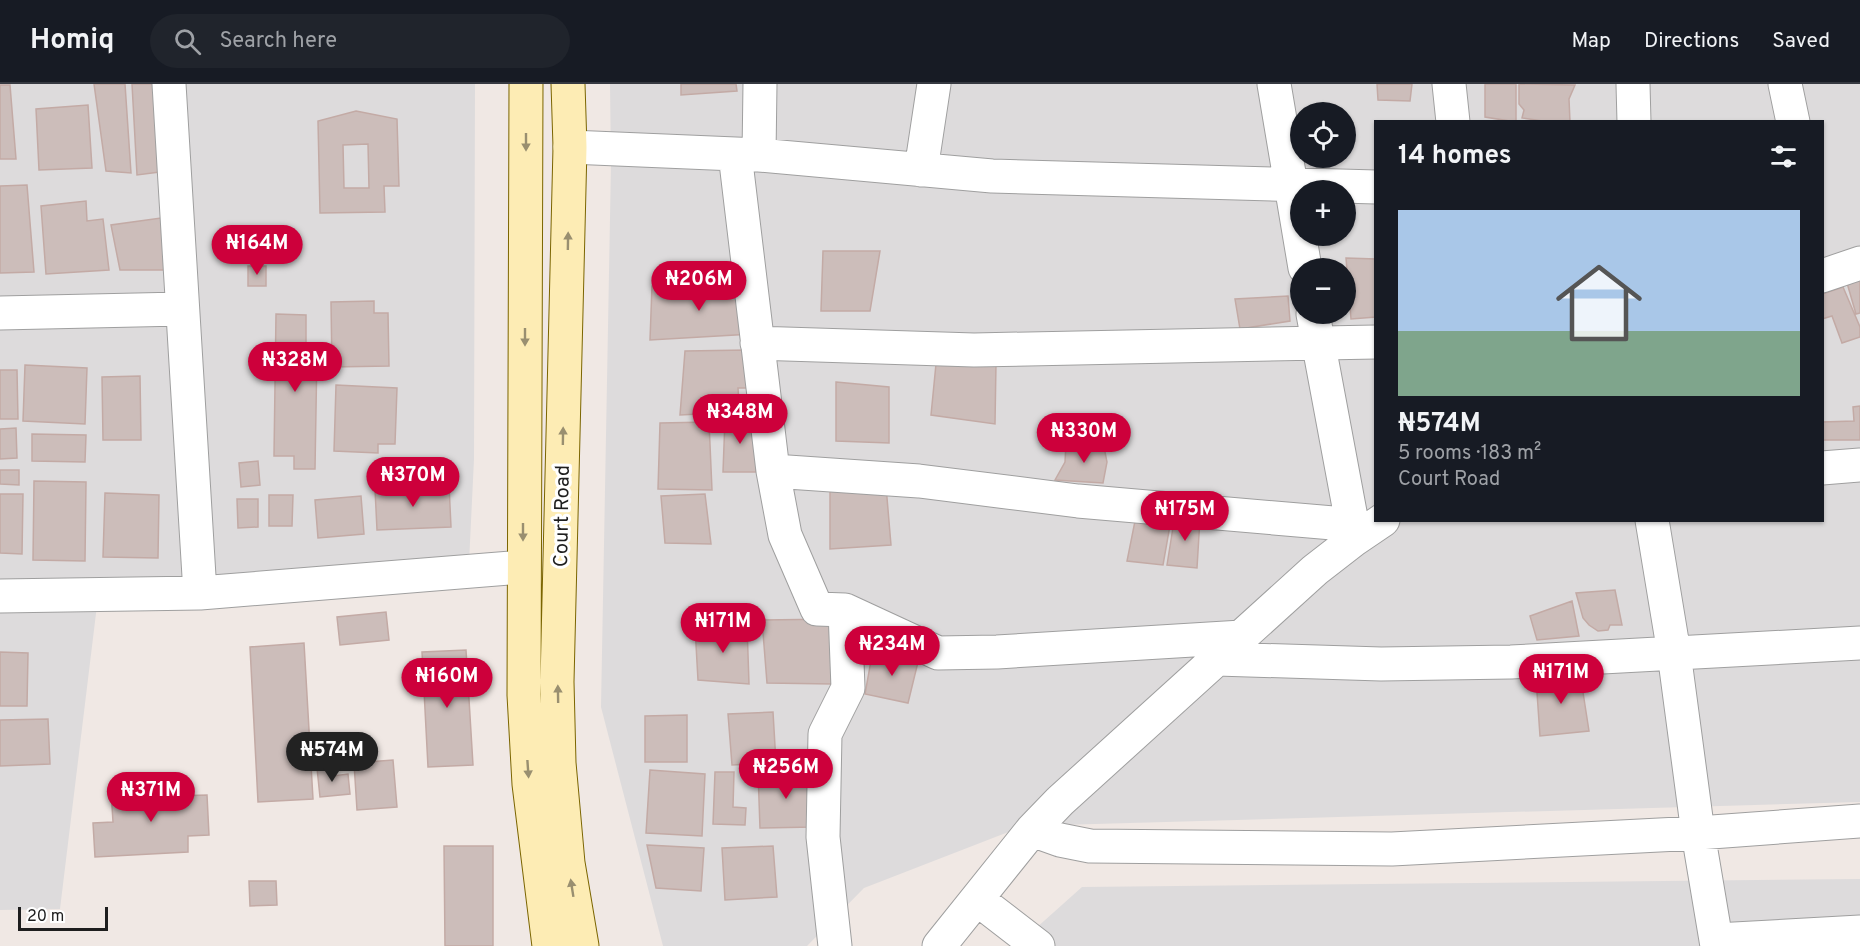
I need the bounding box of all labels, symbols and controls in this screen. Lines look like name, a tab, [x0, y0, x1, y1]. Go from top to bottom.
search box	[150, 14, 570, 68]
text: Homiq	[30, 23, 114, 59]
icon: search	[171, 25, 204, 58]
text: Search here	[219, 28, 337, 55]
text: Map	[1571, 28, 1611, 55]
text: Directions	[1644, 28, 1739, 55]
text: Saved	[1772, 28, 1830, 55]
map controls	[1290, 102, 1356, 324]
button: locate	[1290, 102, 1356, 168]
one-way arrow	[521, 133, 531, 152]
text: 14 homes	[1398, 140, 1512, 173]
icon: filters	[1767, 140, 1800, 173]
button: +	[1290, 180, 1356, 246]
pin: ₦164M	[215, 225, 299, 276]
text: ₦164M	[226, 231, 288, 257]
one-way arrow	[563, 232, 572, 251]
icon: home	[1545, 249, 1653, 357]
button: −	[1290, 258, 1356, 324]
pin: ₦206M	[657, 261, 741, 312]
text: ₦206M	[665, 267, 733, 293]
one-way arrow	[520, 328, 530, 347]
pin: ₦328M	[253, 342, 337, 393]
text: ₦328M	[262, 348, 328, 374]
pin: ₦348M	[698, 394, 782, 445]
text: ₦348M	[707, 400, 773, 426]
text: ₦574M	[1398, 408, 1481, 441]
pin: ₦330M	[1042, 413, 1126, 464]
text: ₦330M	[1051, 419, 1117, 445]
one-way arrow	[558, 427, 568, 446]
text: 5 rooms · 183 m²	[1398, 441, 1541, 467]
pin: ₦370M	[371, 457, 455, 508]
text: ₦370M	[380, 463, 446, 489]
street label: Court Road	[549, 465, 577, 567]
text: Court Road	[1398, 467, 1500, 493]
pin: ₦175M	[1143, 491, 1227, 542]
text: ₦175M	[1155, 497, 1215, 523]
one-way arrow	[519, 523, 528, 542]
pin: ₦171M	[681, 603, 765, 654]
text: ₦171M	[695, 609, 751, 635]
pin: ₦234M	[850, 626, 934, 677]
text: ₦234M	[859, 632, 925, 658]
pin: ₦171M	[1519, 654, 1603, 705]
pin: ₦160M	[405, 658, 489, 709]
text: ₦171M	[1533, 660, 1589, 686]
text: ₦160M	[415, 664, 479, 690]
one-way arrow	[553, 685, 562, 704]
pin: ₦574M	[290, 732, 374, 783]
text: ₦574M	[300, 738, 364, 764]
pin: ₦256M	[744, 749, 828, 800]
text: ₦256M	[753, 755, 819, 781]
one-way arrow	[524, 760, 533, 779]
pin: ₦371M	[109, 772, 193, 823]
text: ₦371M	[121, 778, 181, 804]
one-way arrow	[568, 879, 577, 898]
scale bar	[18, 904, 108, 932]
text: 20 m	[27, 907, 64, 927]

